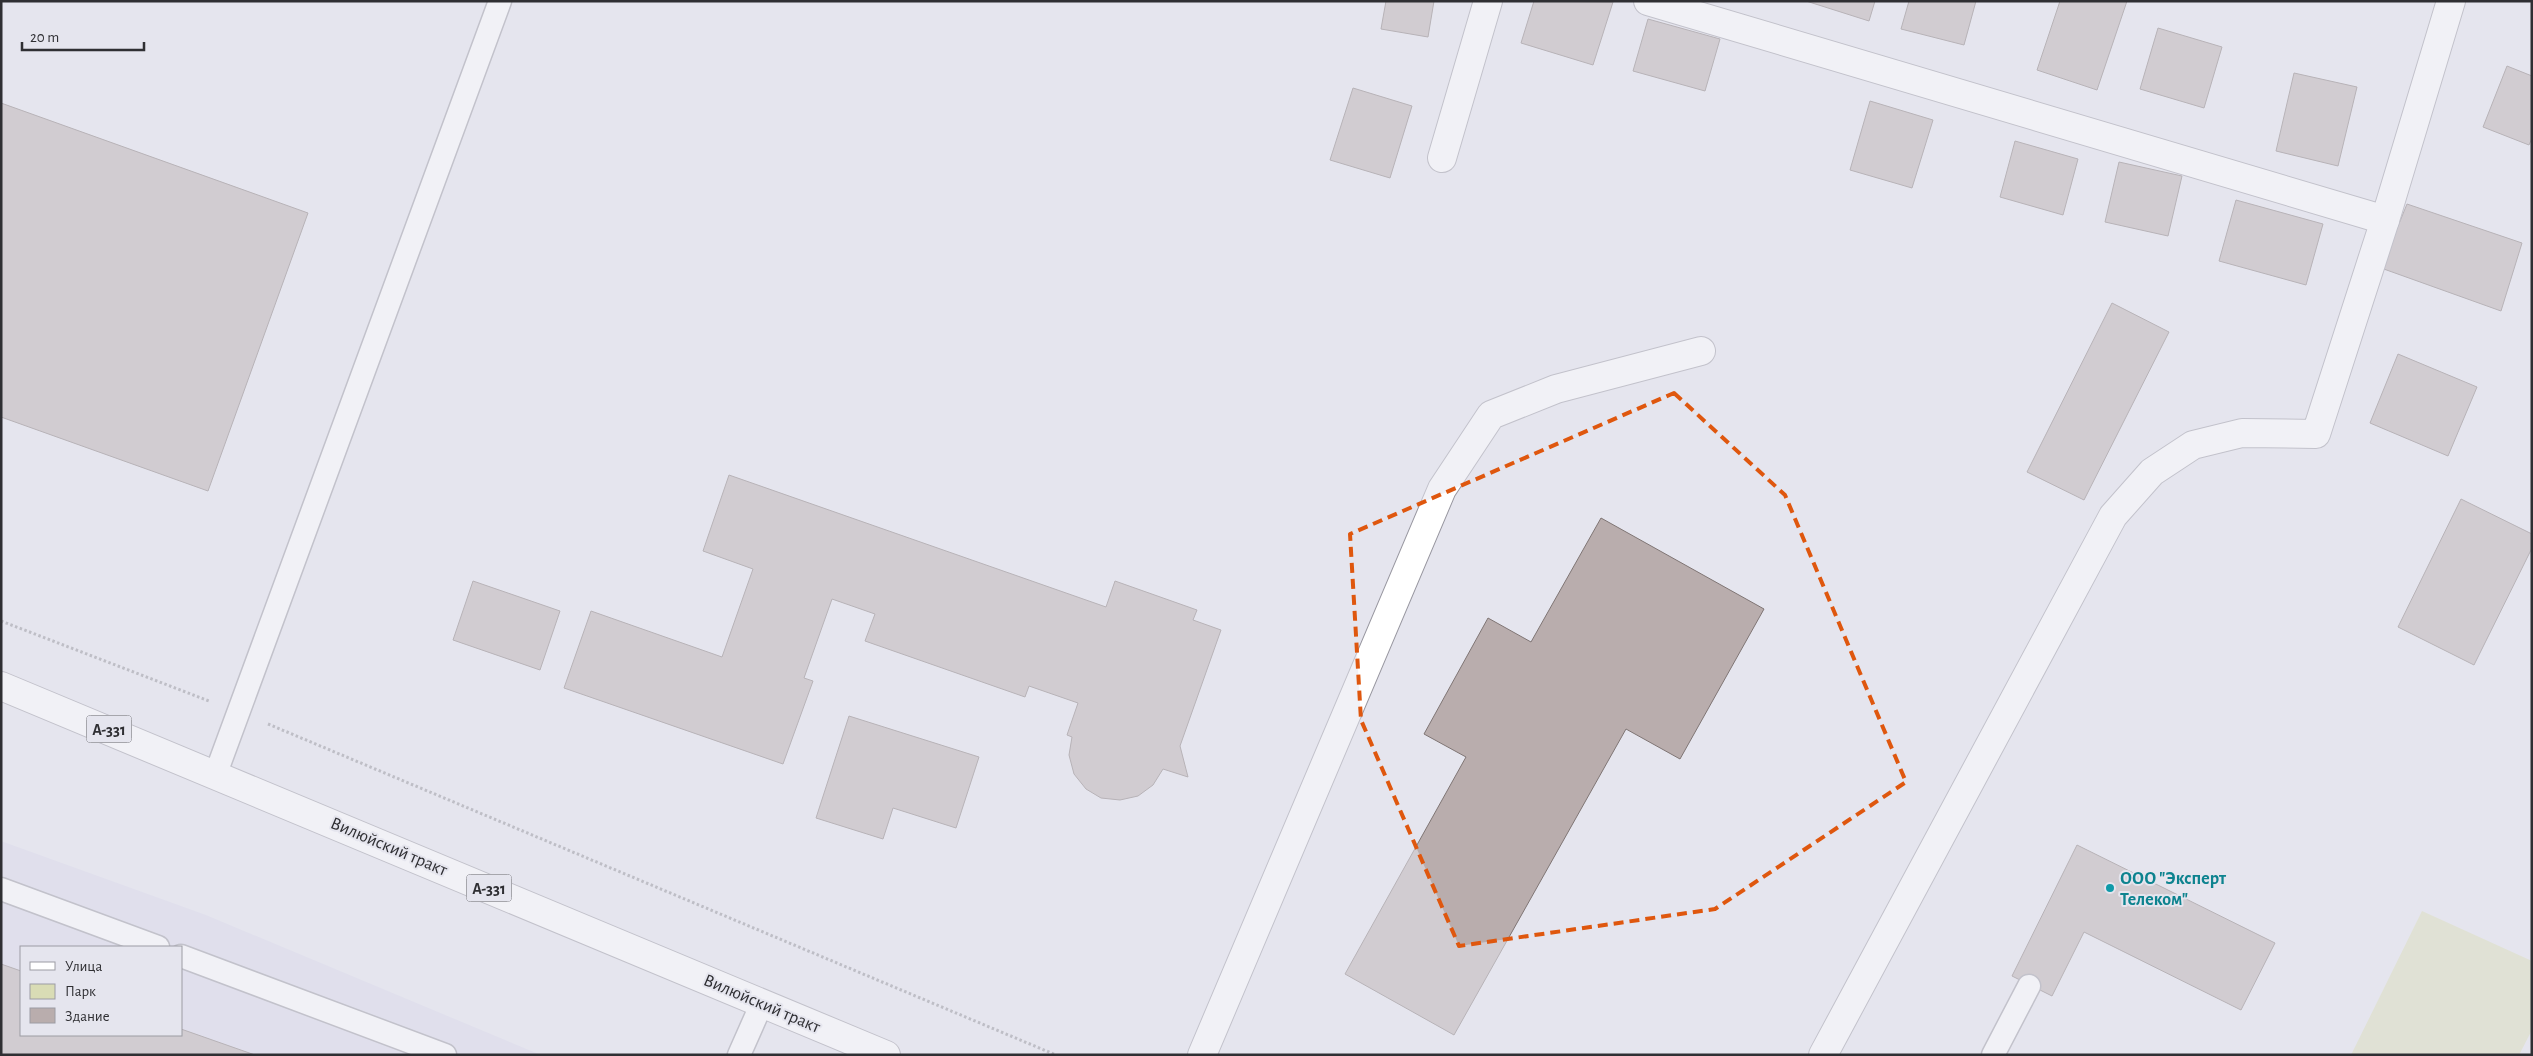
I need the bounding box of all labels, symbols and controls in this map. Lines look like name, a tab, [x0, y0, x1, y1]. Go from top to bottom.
scale bar	[22, 20, 145, 52]
text: 20 m	[30, 30, 59, 45]
road number: А-331	[86, 716, 132, 742]
street label: Вилюйский тракт	[328, 814, 450, 880]
place label: ООО "Эксперт Телеком"	[2120, 870, 2227, 909]
road number: А-331	[466, 874, 512, 901]
marker: ООО "Эксперт Телеком"	[2104, 882, 2116, 894]
legend	[20, 946, 182, 1036]
text: Улица	[65, 959, 102, 974]
street label: Вилюйский тракт	[701, 971, 823, 1037]
text: Парк	[65, 984, 96, 999]
text: Здание	[65, 1009, 110, 1024]

